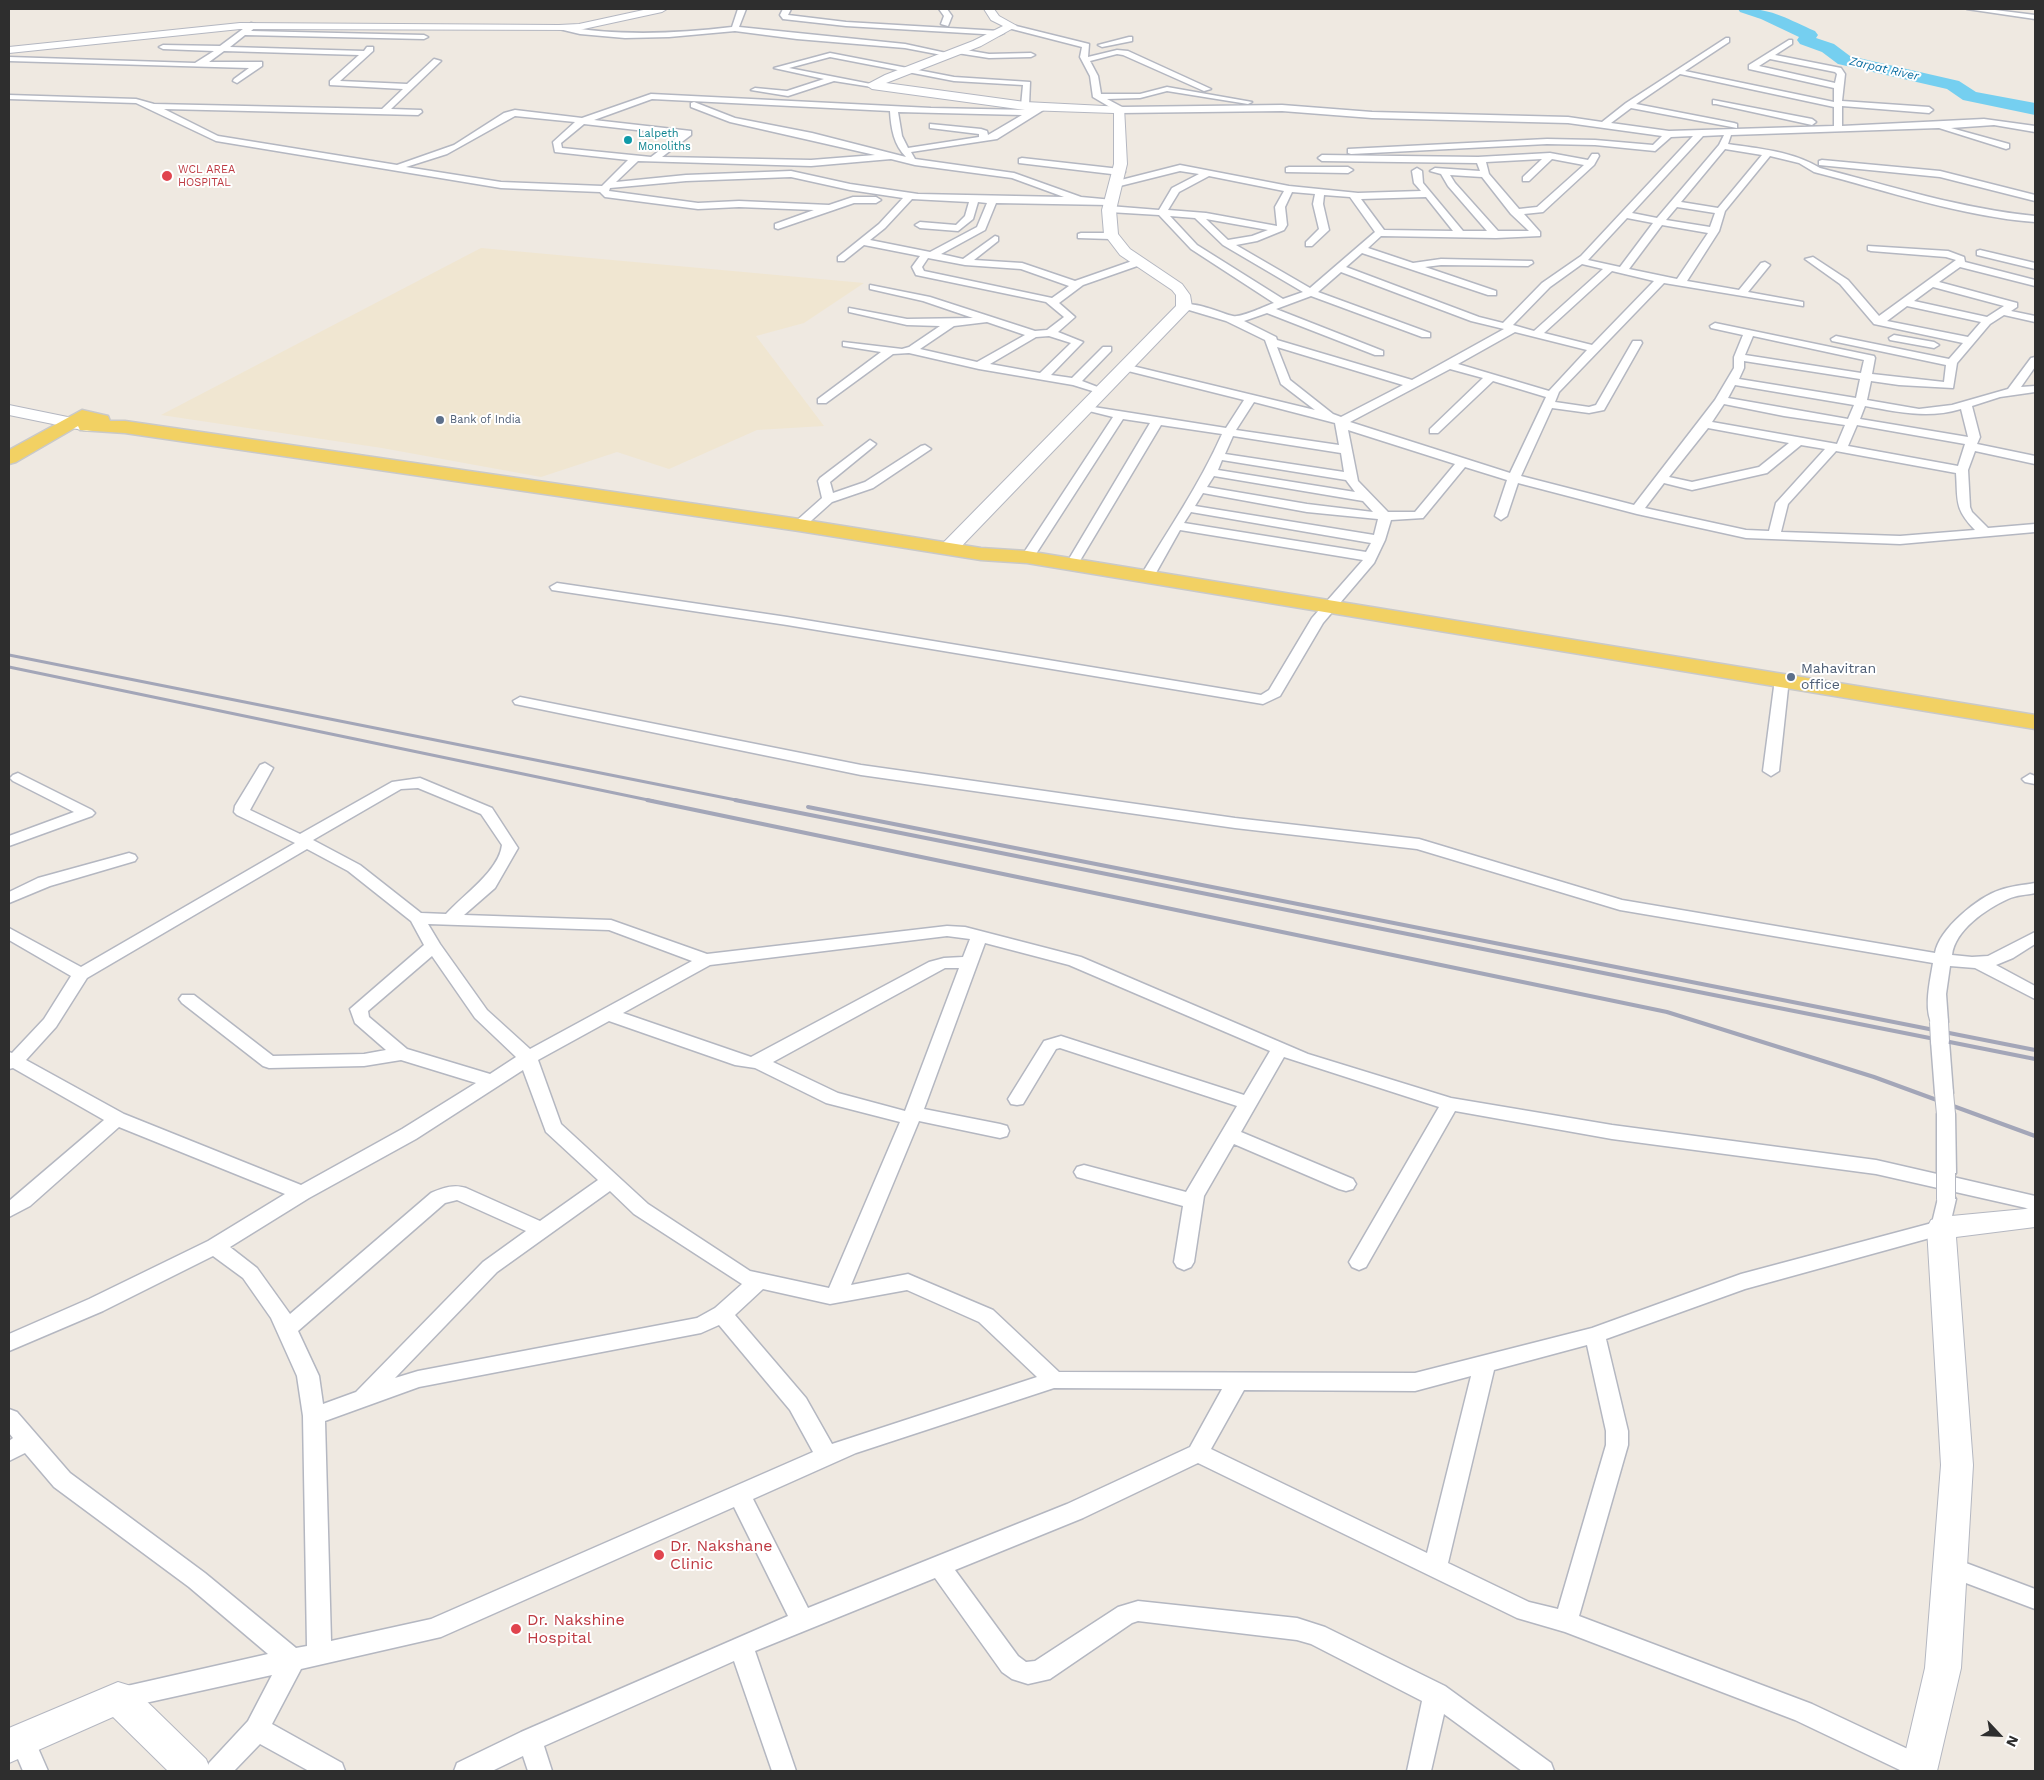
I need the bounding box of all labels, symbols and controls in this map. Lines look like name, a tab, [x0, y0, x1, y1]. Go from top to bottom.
water label: Zarpat River	[1848, 54, 1920, 84]
place label: Lalpeth Monoliths	[638, 127, 691, 153]
marker: Lalpeth Monoliths	[622, 134, 634, 146]
place label: WCL AREA HOSPITAL	[178, 163, 235, 189]
marker: WCL AREA HOSPITAL	[160, 169, 174, 183]
place label: Bank of India	[450, 413, 521, 427]
marker: Bank of India	[434, 414, 446, 426]
place label: Mahavitran office	[1801, 661, 1876, 694]
marker: Mahavitran office	[1785, 671, 1797, 683]
place label: Dr. Nakshane Clinic	[670, 1536, 773, 1574]
marker: Dr. Nakshane Clinic	[652, 1548, 666, 1562]
place label: Dr. Nakshine Hospital	[527, 1610, 625, 1648]
marker: Dr. Nakshine Hospital	[509, 1622, 523, 1636]
north arrow	[1974, 1710, 2024, 1760]
text: N	[2003, 1733, 2022, 1749]

